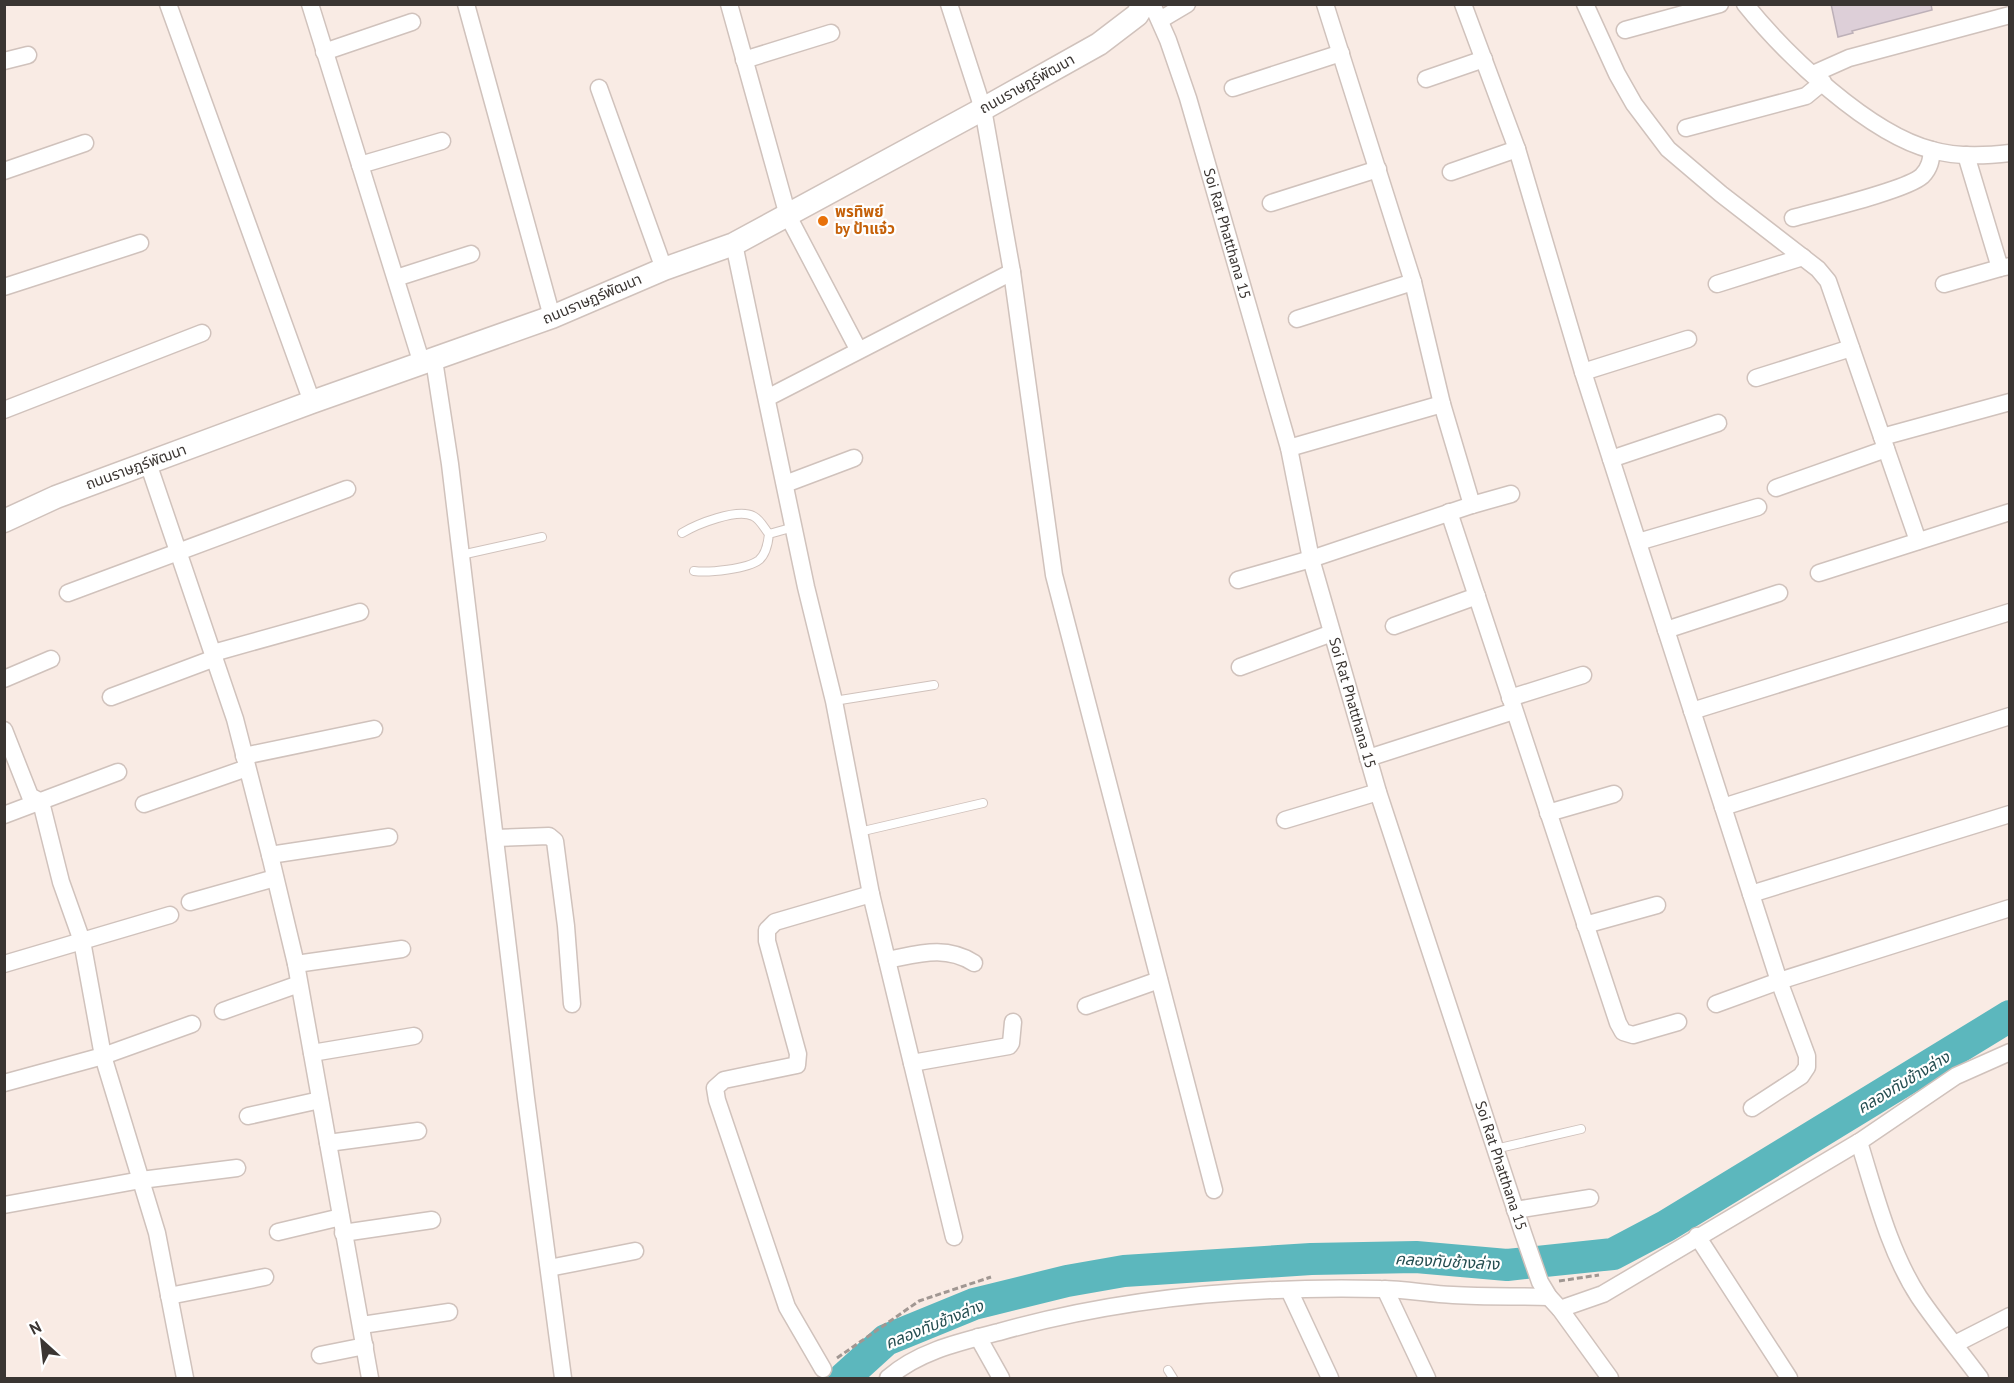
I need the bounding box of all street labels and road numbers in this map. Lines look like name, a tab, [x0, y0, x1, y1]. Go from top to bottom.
street label: ถนนราษฏร์พัฒนา	[976, 50, 1078, 118]
street label: Soi Rat Phatthana 15	[1200, 166, 1256, 301]
street label: ถนนราษฏร์พัฒนา	[539, 269, 644, 328]
street label: ถนนราษฏร์พัฒนา	[83, 439, 189, 494]
street label: Soi Rat Phatthana 15	[1325, 635, 1381, 771]
street label: Soi Rat Phatthana 15	[1471, 1098, 1532, 1233]

